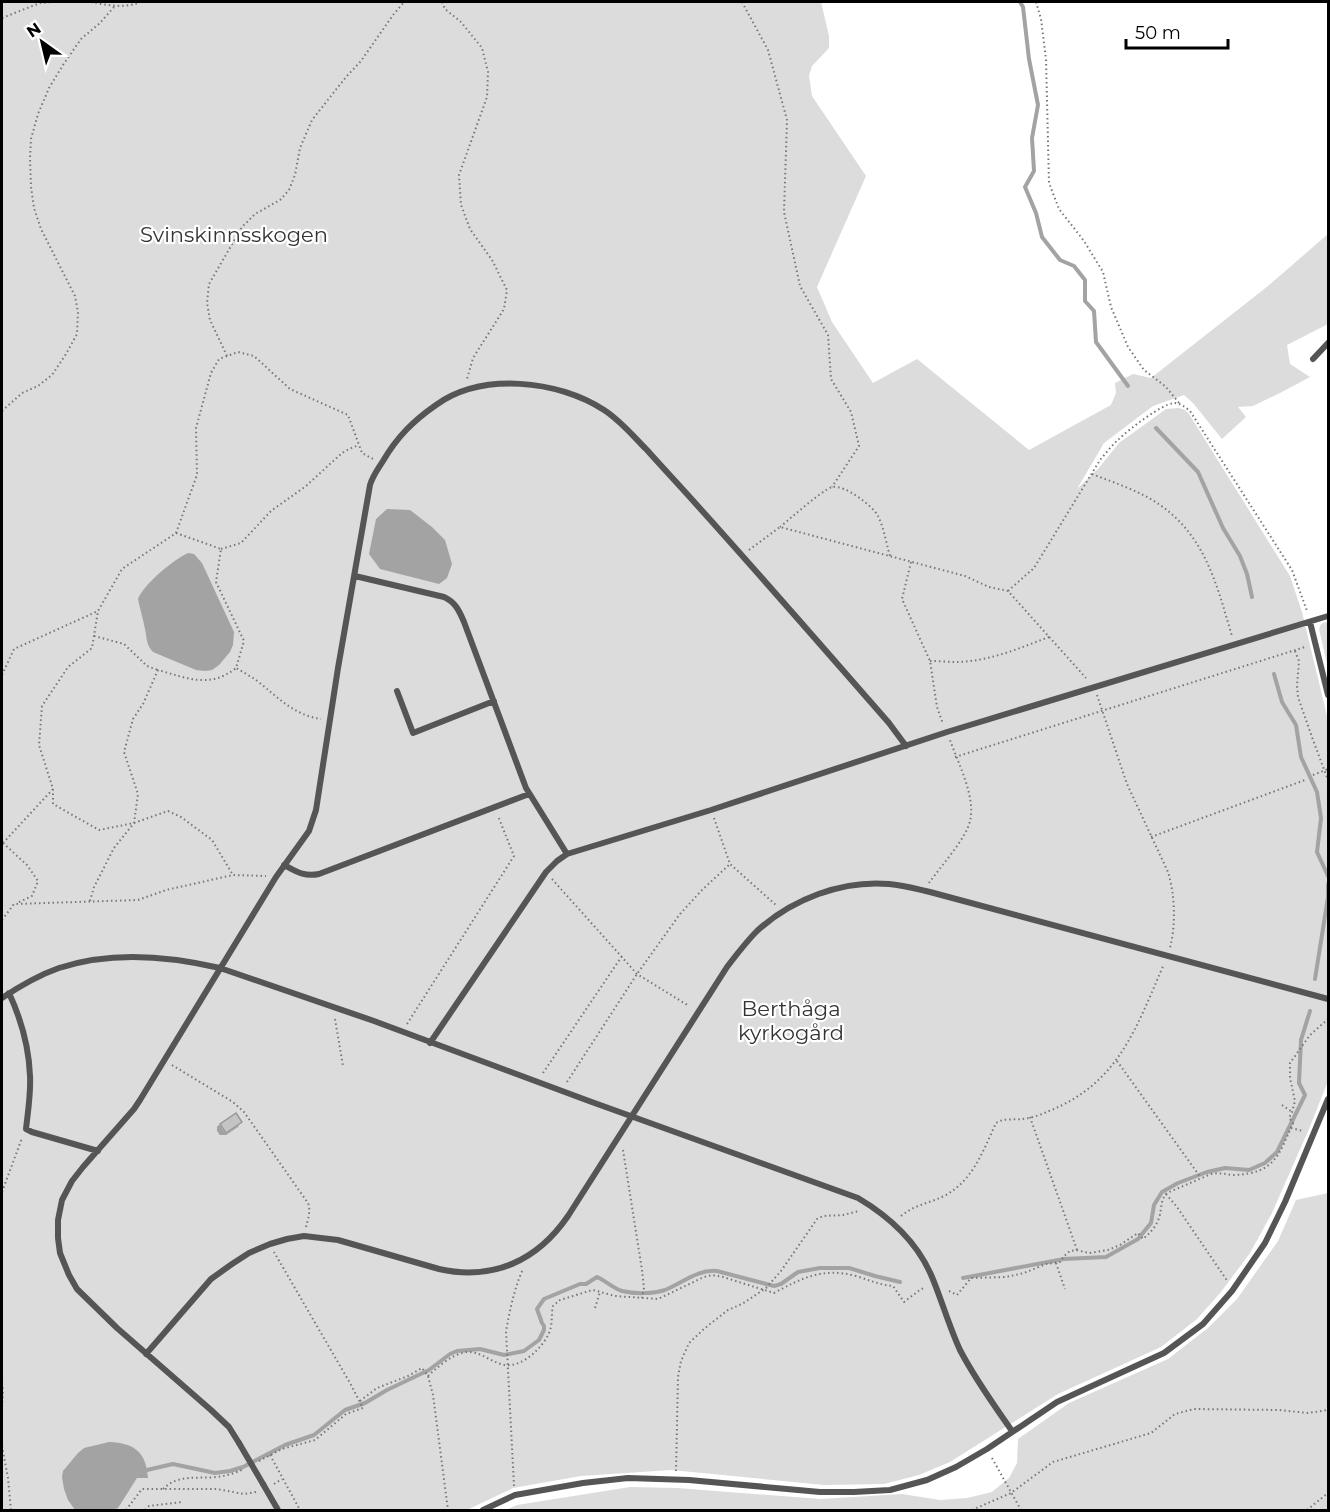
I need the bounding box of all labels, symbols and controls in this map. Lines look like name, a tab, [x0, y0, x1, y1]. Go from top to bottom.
north arrow	[12, 12, 72, 72]
scale bar	[1126, 12, 1228, 50]
text: N	[23, 18, 45, 41]
text: 50 m	[1135, 22, 1181, 44]
park label: Svinskinnsskogen	[140, 222, 328, 247]
park label: Berthåga kyrkogård	[738, 996, 844, 1045]

